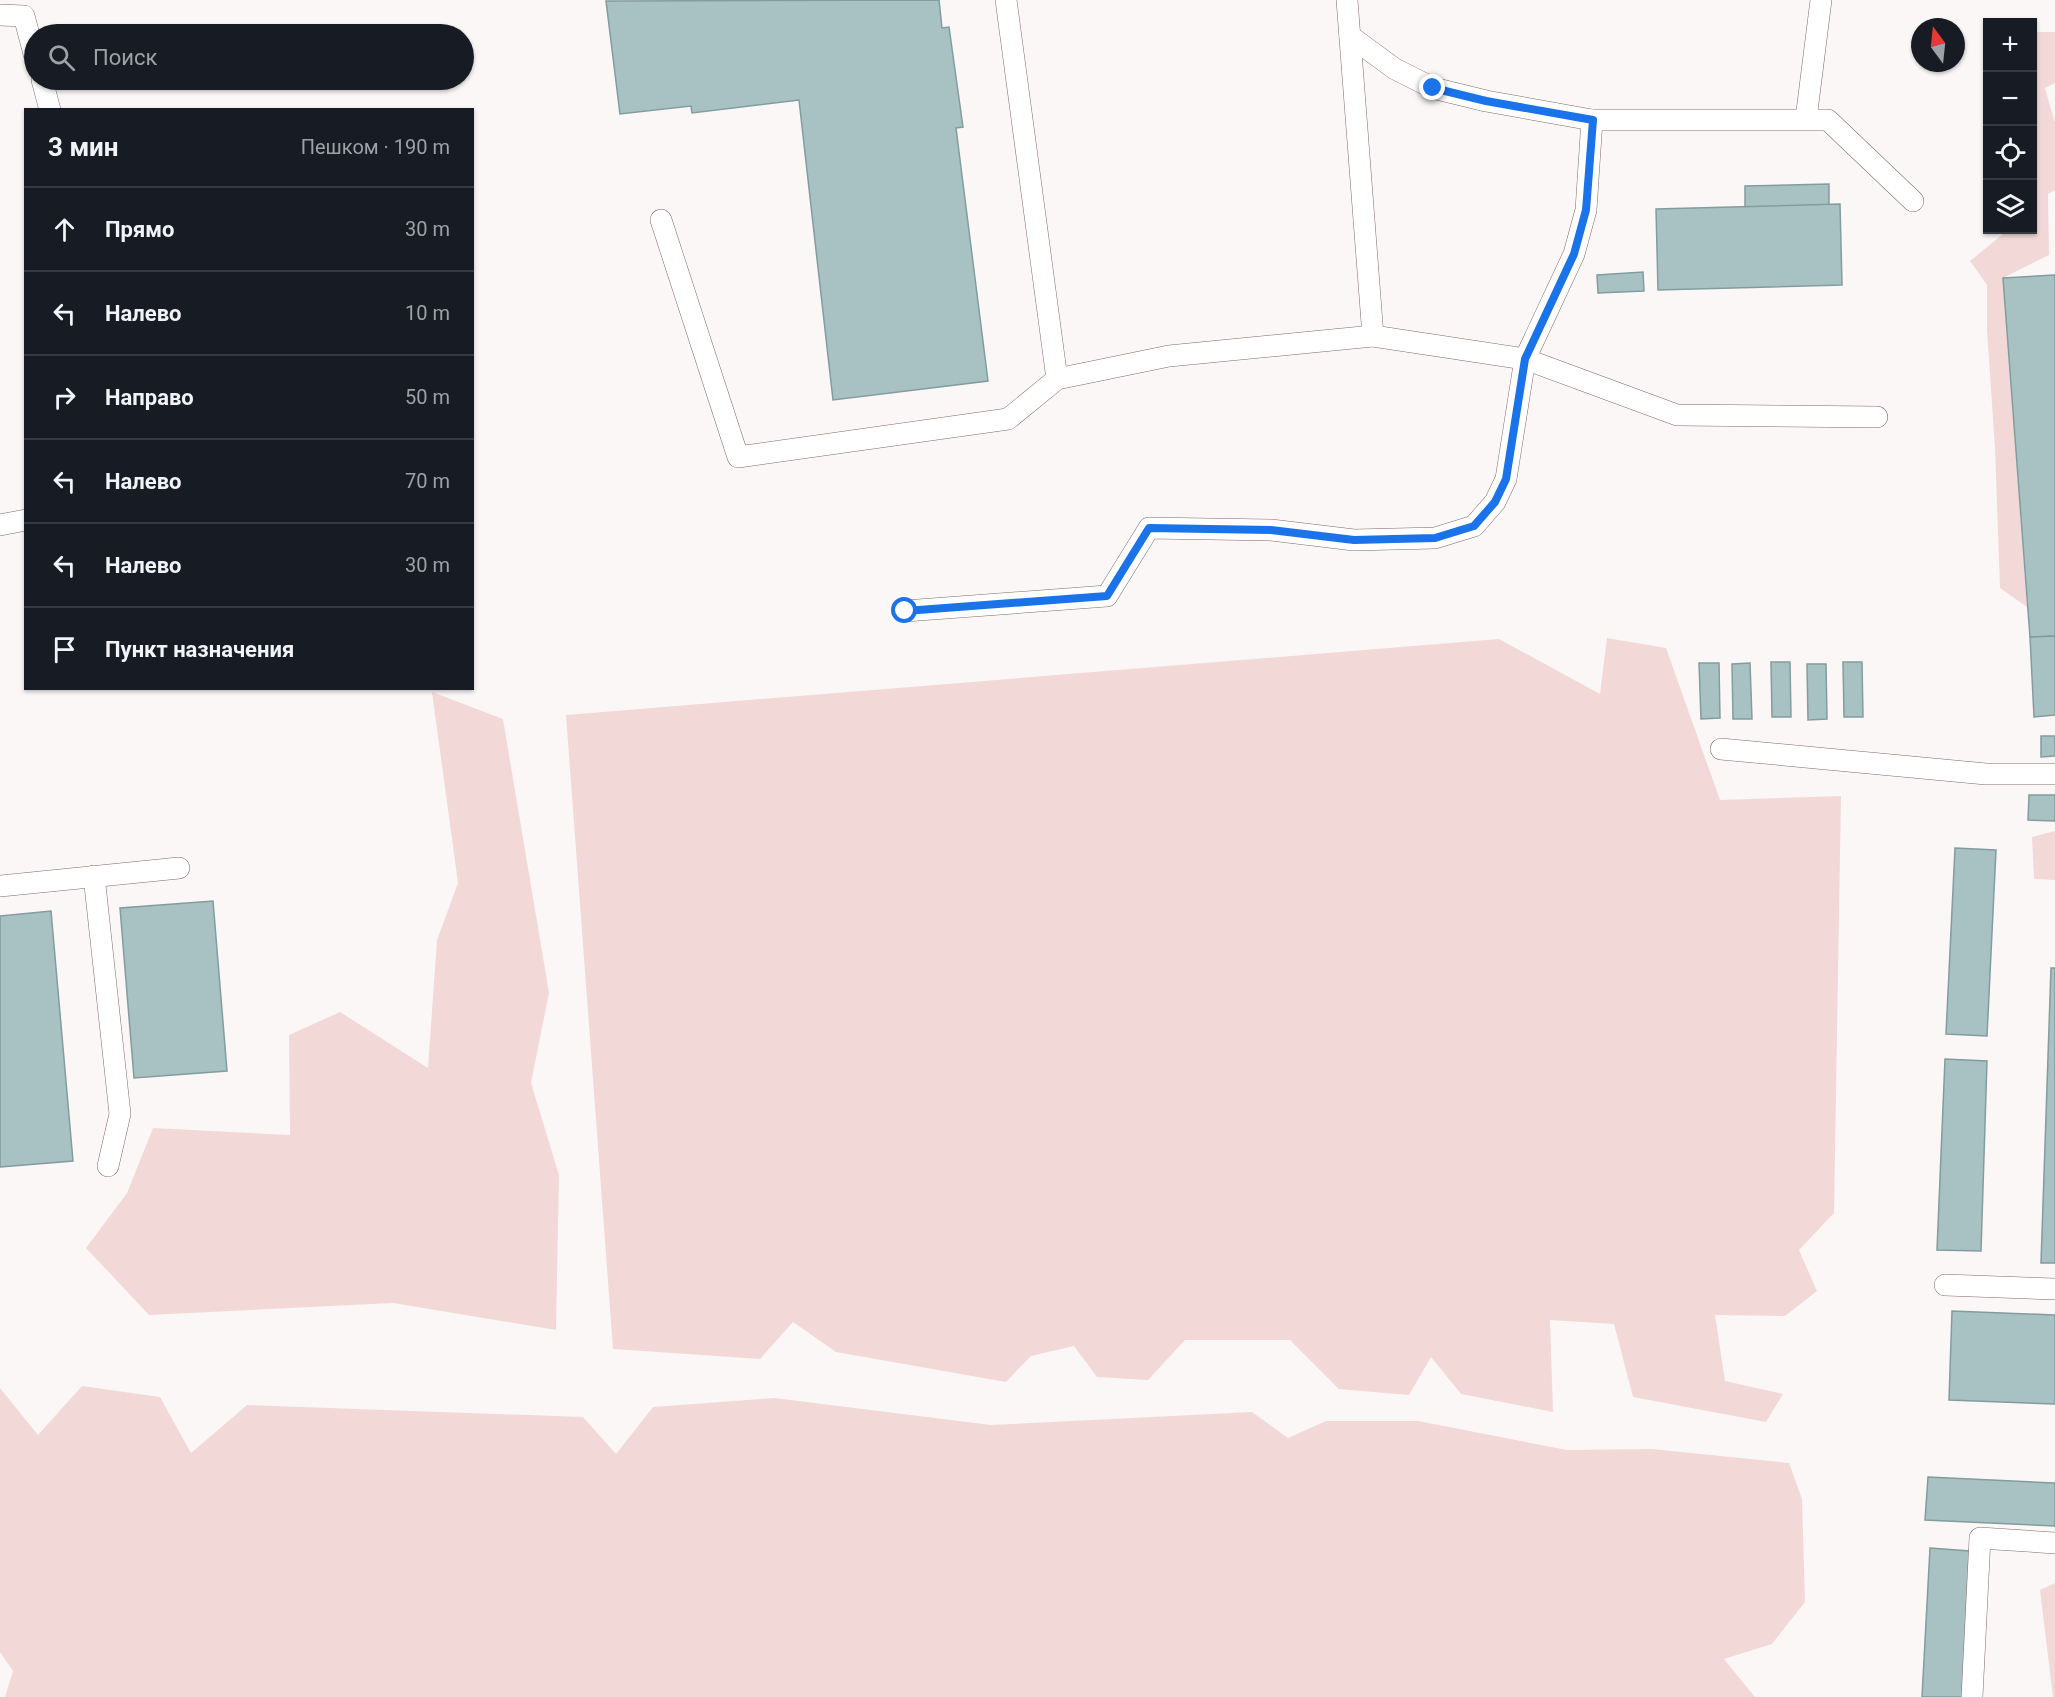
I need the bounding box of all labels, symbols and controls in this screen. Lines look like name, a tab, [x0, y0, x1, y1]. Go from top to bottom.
north arrow	[1911, 18, 1965, 72]
map controls	[1983, 18, 2037, 234]
button: +	[1983, 18, 2037, 72]
search box	[24, 24, 474, 90]
icon: search	[45, 41, 78, 74]
text: Поиск	[93, 45, 157, 70]
button: −	[1983, 72, 2037, 126]
route end	[1419, 74, 1445, 100]
button: locate	[1983, 126, 2037, 180]
text: 3 мин	[48, 132, 119, 162]
text: Пешком · 190 m	[301, 135, 450, 159]
button: layers	[1983, 180, 2037, 234]
icon: ahead	[48, 213, 81, 246]
text: Прямо	[105, 217, 174, 242]
text: 30 m	[405, 217, 450, 241]
icon: left	[48, 297, 81, 330]
text: Налево	[105, 301, 182, 326]
text: 10 m	[405, 301, 450, 325]
icon: right	[48, 381, 81, 414]
text: Направо	[105, 385, 194, 410]
text: 50 m	[405, 385, 450, 409]
icon: left	[48, 465, 81, 498]
text: Налево	[105, 469, 182, 494]
text: 70 m	[405, 469, 450, 493]
icon: left	[48, 549, 81, 582]
text: Налево	[105, 553, 182, 578]
text: 30 m	[405, 553, 450, 577]
route start	[891, 597, 917, 623]
icon: arrive	[48, 633, 81, 666]
text: Пункт назначения	[105, 637, 294, 662]

